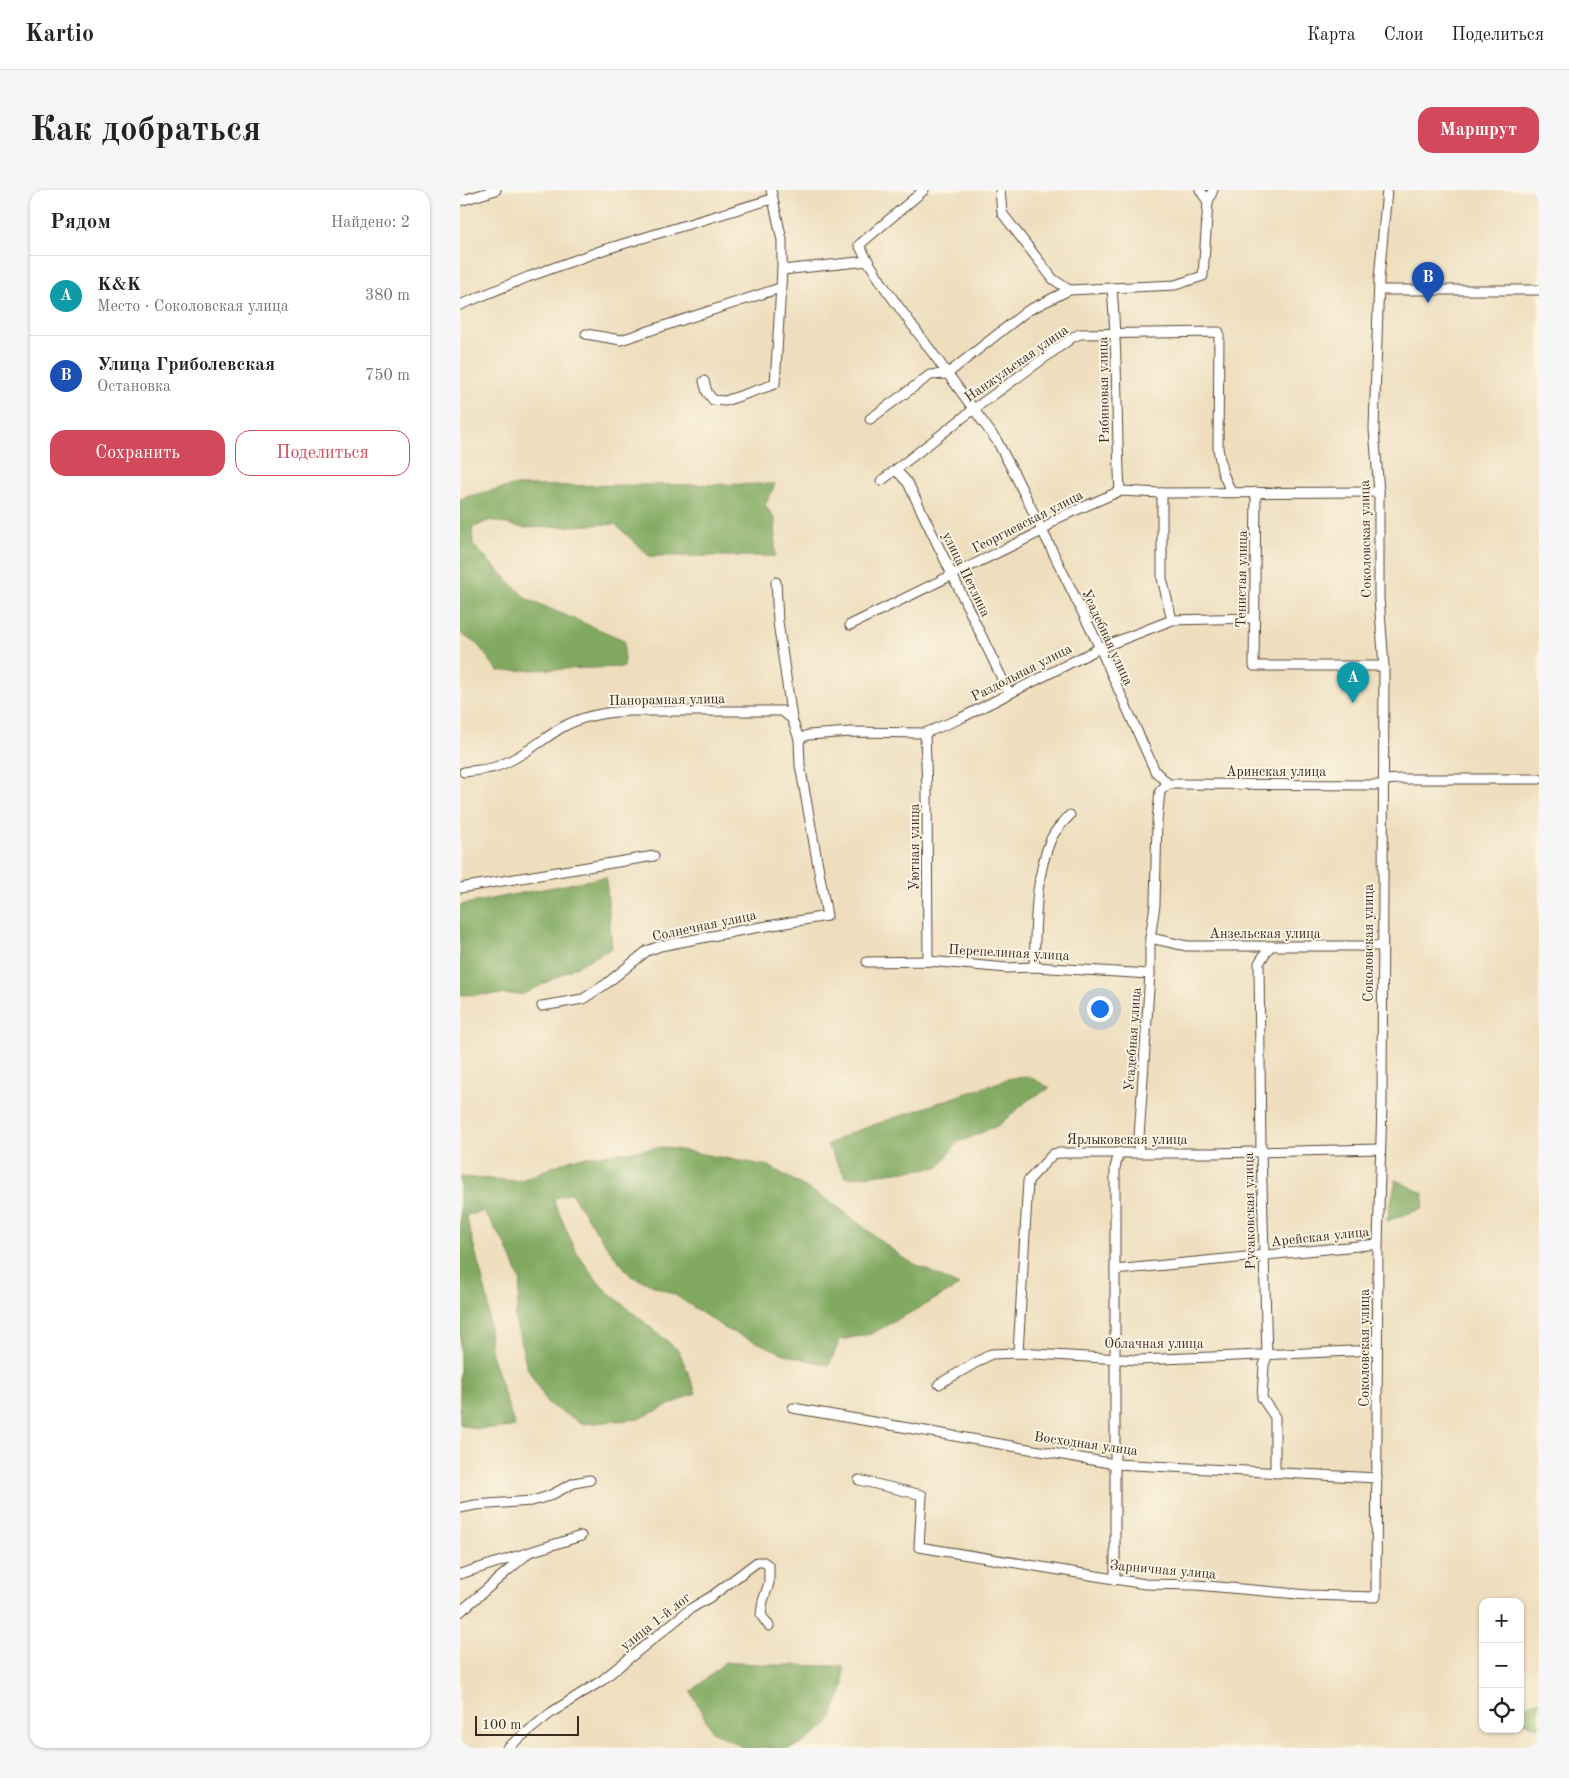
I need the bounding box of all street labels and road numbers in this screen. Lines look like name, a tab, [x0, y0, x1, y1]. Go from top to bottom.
street label: Нанжульская улица	[962, 323, 1071, 405]
street label: Рябиновая улица	[1096, 337, 1112, 443]
street label: Соколовская улица	[1358, 480, 1374, 598]
street label: Георгиевская улица	[970, 488, 1085, 556]
street label: улица Петлина	[939, 530, 993, 619]
street label: Тенистая улица	[1234, 530, 1250, 628]
street label: Усадебная улица	[1079, 587, 1135, 688]
street label: Раздольная улица	[969, 641, 1074, 704]
street label: Панорамная улица	[609, 692, 725, 708]
street label: Аринская улица	[1226, 765, 1326, 779]
street label: Уютная улица	[908, 803, 922, 891]
street label: Соколовская улица	[1362, 884, 1376, 1002]
street label: Солнечная улица	[651, 908, 758, 944]
street label: Анзельская улица	[1209, 927, 1321, 941]
street label: Перепелиная улица	[948, 943, 1070, 963]
street label: Усадебная улица	[1122, 987, 1144, 1091]
street label: Ярлыковская улица	[1066, 1133, 1188, 1147]
street label: Русаковская улица	[1242, 1152, 1258, 1270]
street label: Арейская улица	[1270, 1225, 1370, 1249]
street label: Соколовская улица	[1358, 1289, 1372, 1407]
street label: Облачная улица	[1104, 1337, 1204, 1351]
street label: Восходная улица	[1033, 1430, 1139, 1458]
street label: Зарничная улица	[1109, 1558, 1217, 1582]
street label: улица 1-й лог	[618, 1590, 693, 1653]

